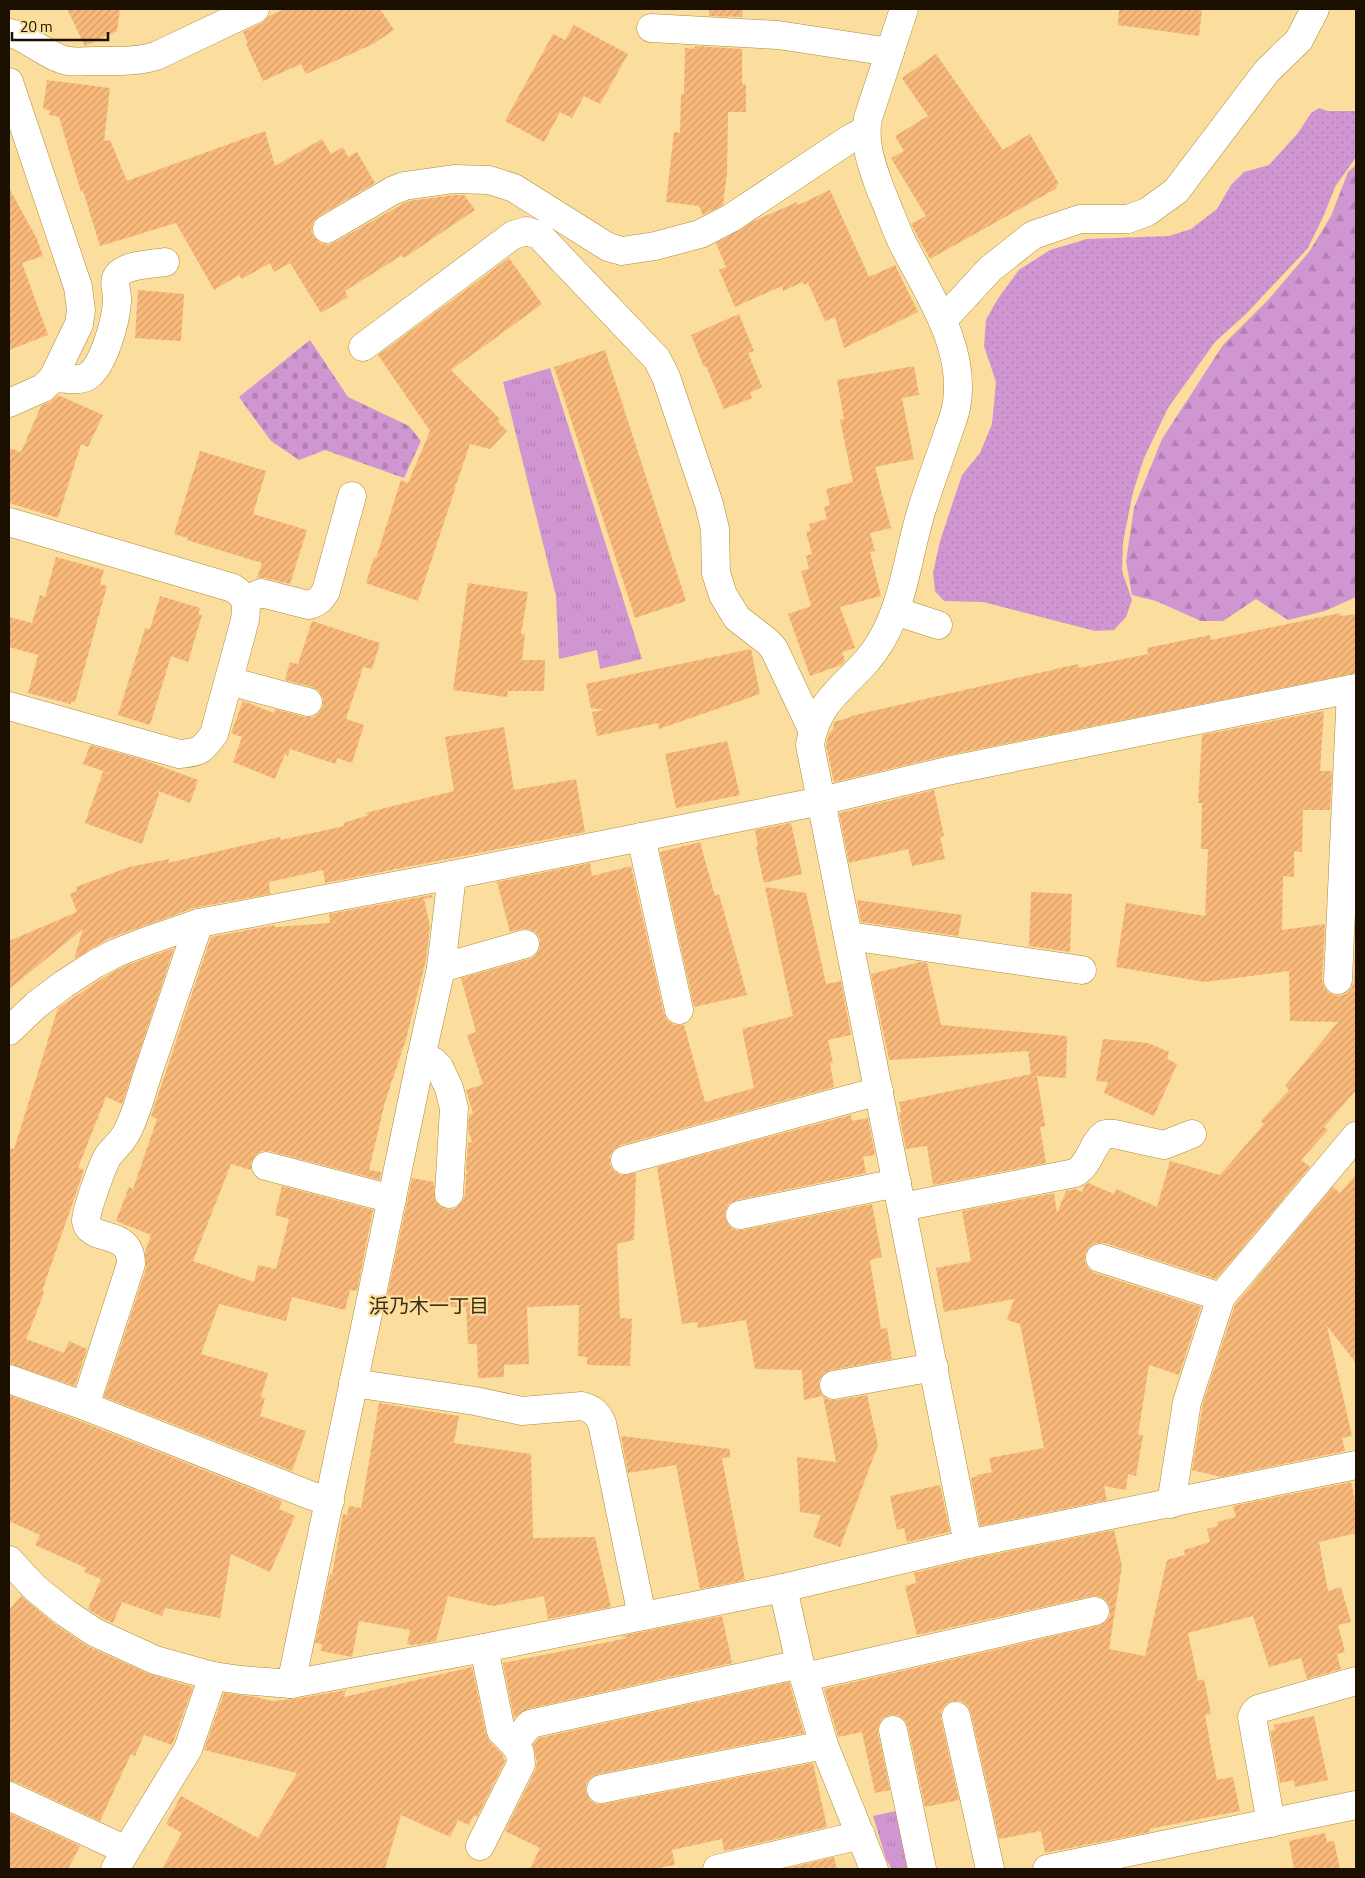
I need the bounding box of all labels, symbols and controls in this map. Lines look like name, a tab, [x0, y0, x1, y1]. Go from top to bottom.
scale bar	[12, 10, 109, 42]
text: 20 m	[20, 15, 53, 38]
district label: 浜乃木一丁目	[369, 1290, 489, 1321]

